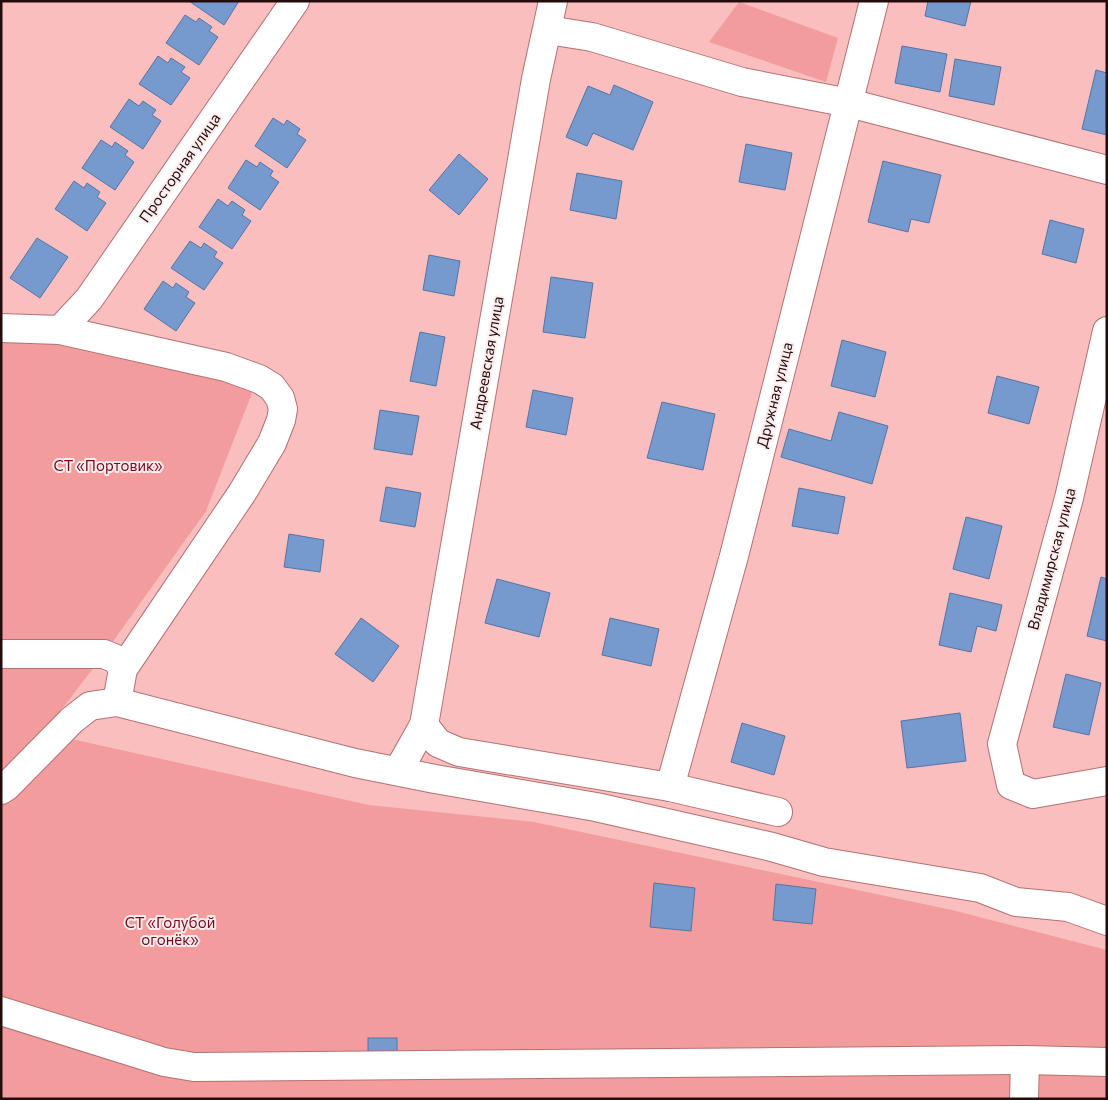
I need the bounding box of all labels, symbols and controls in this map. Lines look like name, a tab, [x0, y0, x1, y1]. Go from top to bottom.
street label: Просторная улица	[135, 109, 224, 225]
street label: Андреевская улица	[465, 295, 507, 431]
street label: Дружная улица	[752, 340, 796, 449]
park label: СТ «Портовик»	[53, 456, 163, 474]
street label: Владимирская улица	[1023, 486, 1079, 632]
park label: СТ «Голубой огонёк»	[125, 913, 215, 948]

